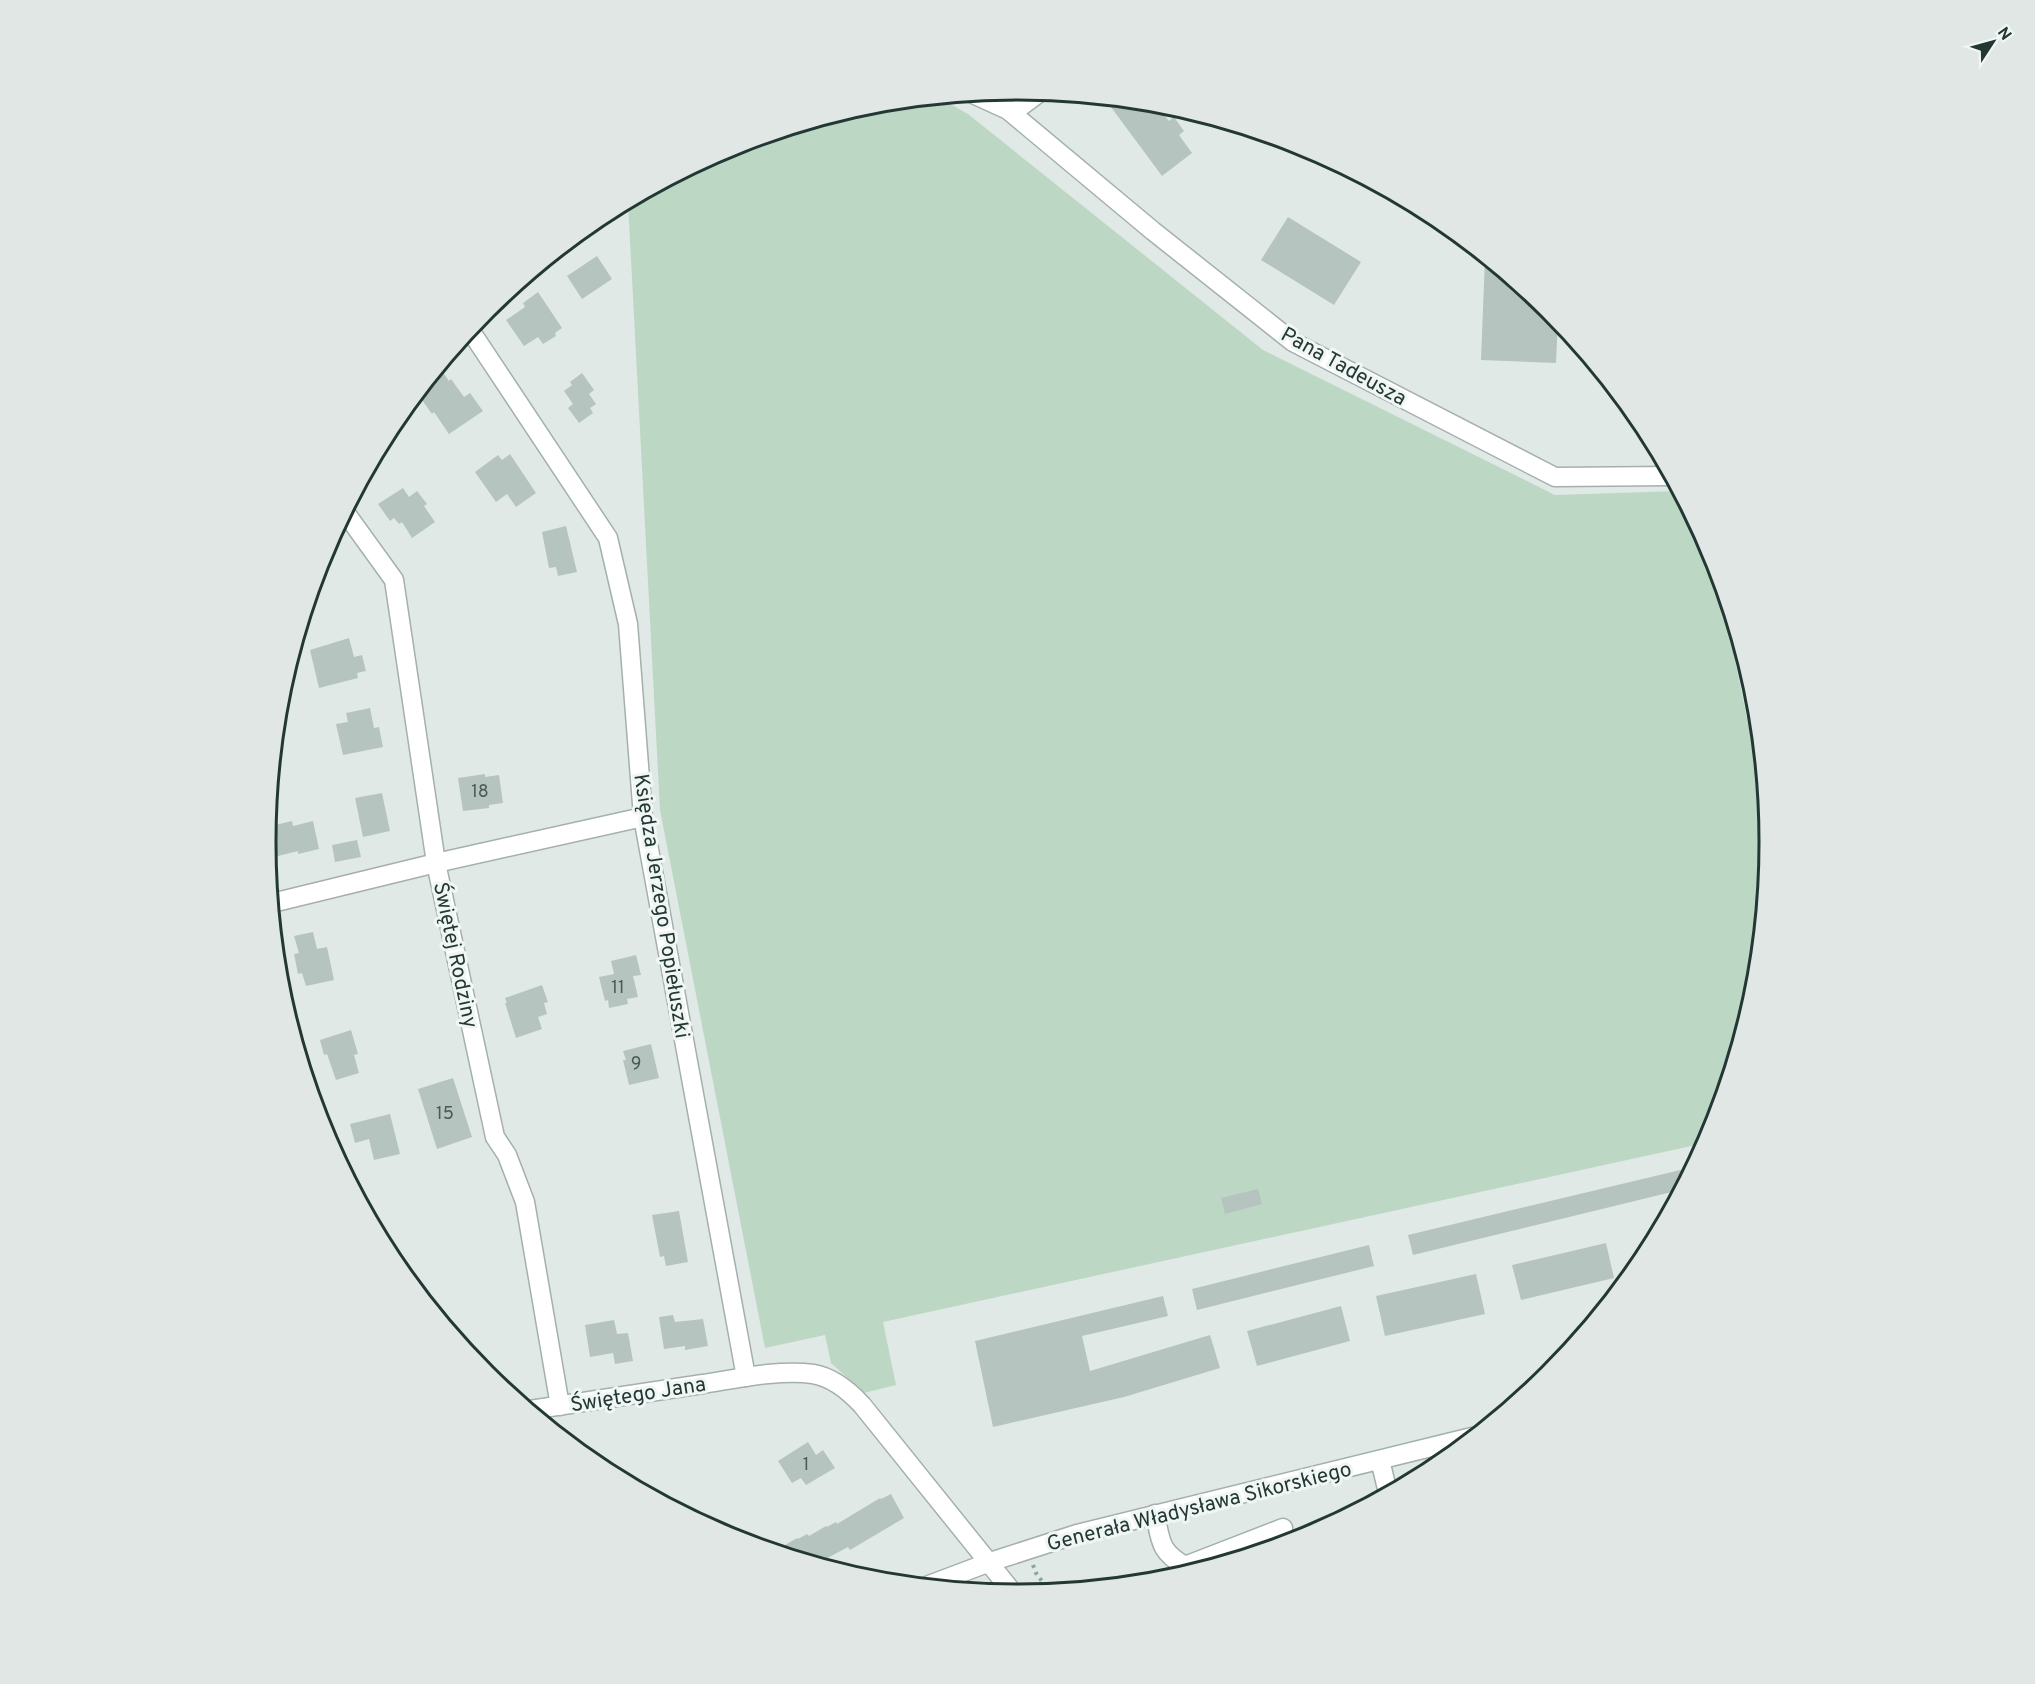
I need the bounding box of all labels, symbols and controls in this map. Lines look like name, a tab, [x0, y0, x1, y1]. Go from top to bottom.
north arrow	[1963, 12, 2023, 72]
text: N	[1992, 24, 2015, 45]
street label: Pana Tadeusza	[1276, 322, 1411, 413]
street label: Księdza Jerzego Popiełuszki	[626, 772, 695, 1041]
house number: 18	[471, 781, 489, 804]
street label: Świętej Rodziny	[426, 880, 484, 1031]
house number: 11	[611, 977, 625, 1000]
house number: 9	[631, 1053, 641, 1076]
house number: 15	[436, 1103, 454, 1126]
street label: Świętego Jana	[568, 1370, 708, 1420]
house number: 1	[803, 1454, 809, 1477]
street label: Generała Władysława Sikorskiego	[1044, 1457, 1354, 1558]

